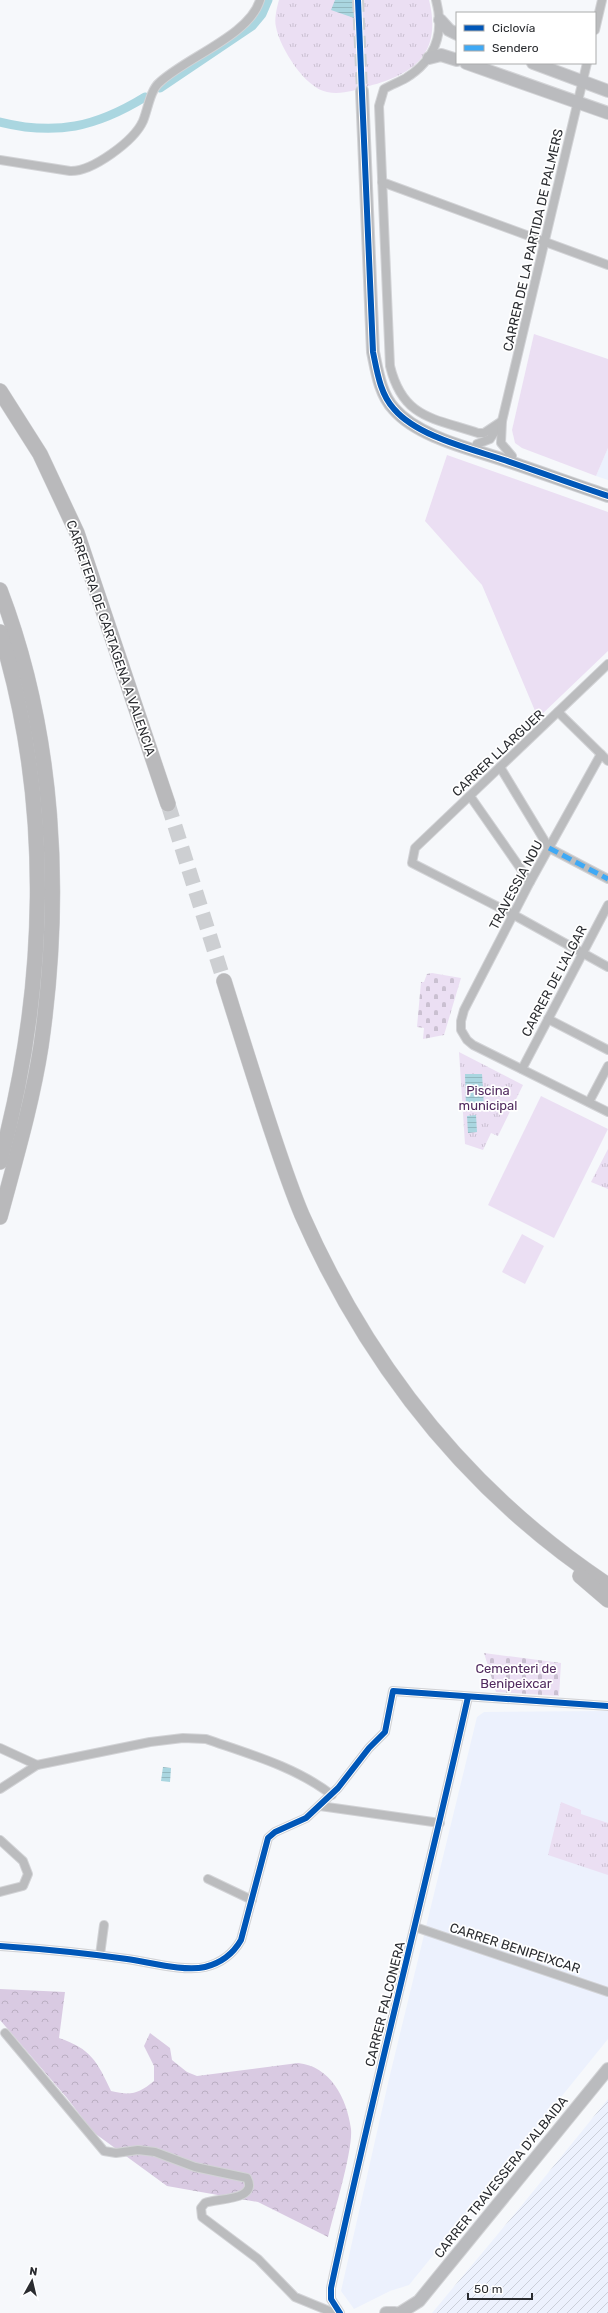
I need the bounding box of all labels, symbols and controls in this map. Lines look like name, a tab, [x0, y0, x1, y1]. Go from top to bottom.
legend	[456, 12, 596, 64]
text: Ciclovía	[492, 21, 535, 35]
text: Sendero	[492, 41, 539, 55]
street label: CARRER DE LA PARTIDA DE PALMERS	[500, 127, 566, 353]
street label: CARRETERA DE CARTAGENA A VALENCIA	[63, 518, 159, 758]
street label: CARRER LLARGUER	[449, 707, 547, 799]
street label: TRAVESSIA NOU	[486, 838, 546, 932]
street label: CARRER DE L'ALGAR	[518, 923, 590, 1039]
park label: Piscina municipal	[459, 1083, 517, 1113]
park label: Cementeri de Benipeixcar	[475, 1661, 557, 1691]
street label: CARRER BENIPEIXCAR	[448, 1920, 582, 1976]
street label: CARRER FALCONERA	[362, 1940, 408, 2068]
street label: CARRER TRAVESSERA D'ALBAIDA	[431, 2093, 571, 2261]
north arrow	[12, 2261, 52, 2301]
text: N	[28, 2265, 38, 2279]
scale bar	[468, 2275, 532, 2301]
text: 50 m	[474, 2282, 502, 2296]

